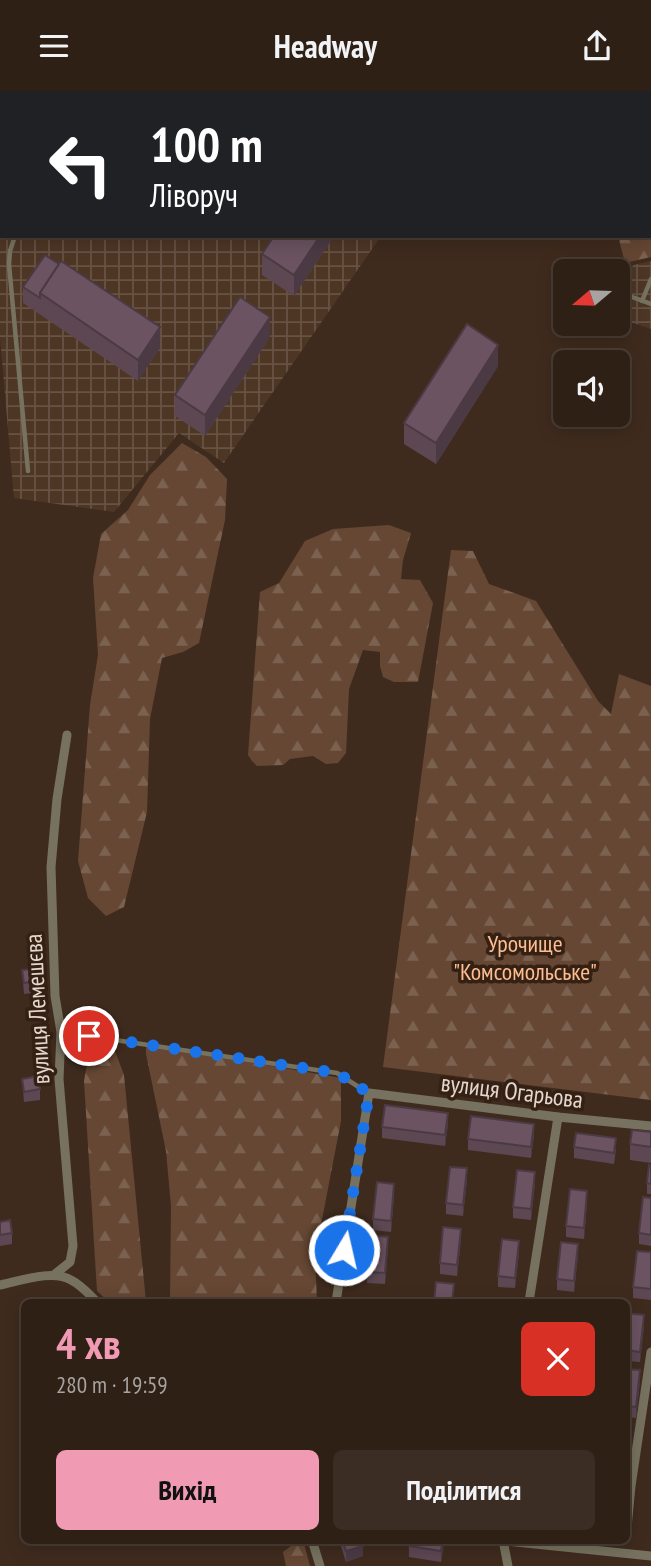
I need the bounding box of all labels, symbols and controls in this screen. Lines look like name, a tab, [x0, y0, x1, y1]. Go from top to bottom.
text: Headway	[274, 25, 377, 67]
icon: menu	[35, 27, 73, 65]
icon: share	[578, 27, 616, 65]
text: 100 m	[150, 112, 263, 176]
icon: left	[35, 119, 126, 210]
text: Ліворуч	[150, 174, 238, 216]
north arrow	[553, 259, 630, 336]
map controls	[553, 259, 630, 427]
button: sound	[553, 350, 630, 427]
park label: Урочище "Комсомольське"	[453, 928, 597, 987]
street label: вулиця Лемешєва	[18, 933, 56, 1085]
pin	[59, 1006, 119, 1066]
icon: arrive	[70, 1017, 108, 1055]
street label: вулиця Огарьова	[439, 1067, 585, 1115]
position arrow	[307, 1213, 381, 1287]
text: 4 хв	[56, 1316, 121, 1371]
button: close	[521, 1322, 595, 1396]
text: 280 m · 19:59	[56, 1370, 168, 1399]
button: Вихід	[56, 1450, 319, 1530]
button: Поділитися	[333, 1450, 595, 1530]

